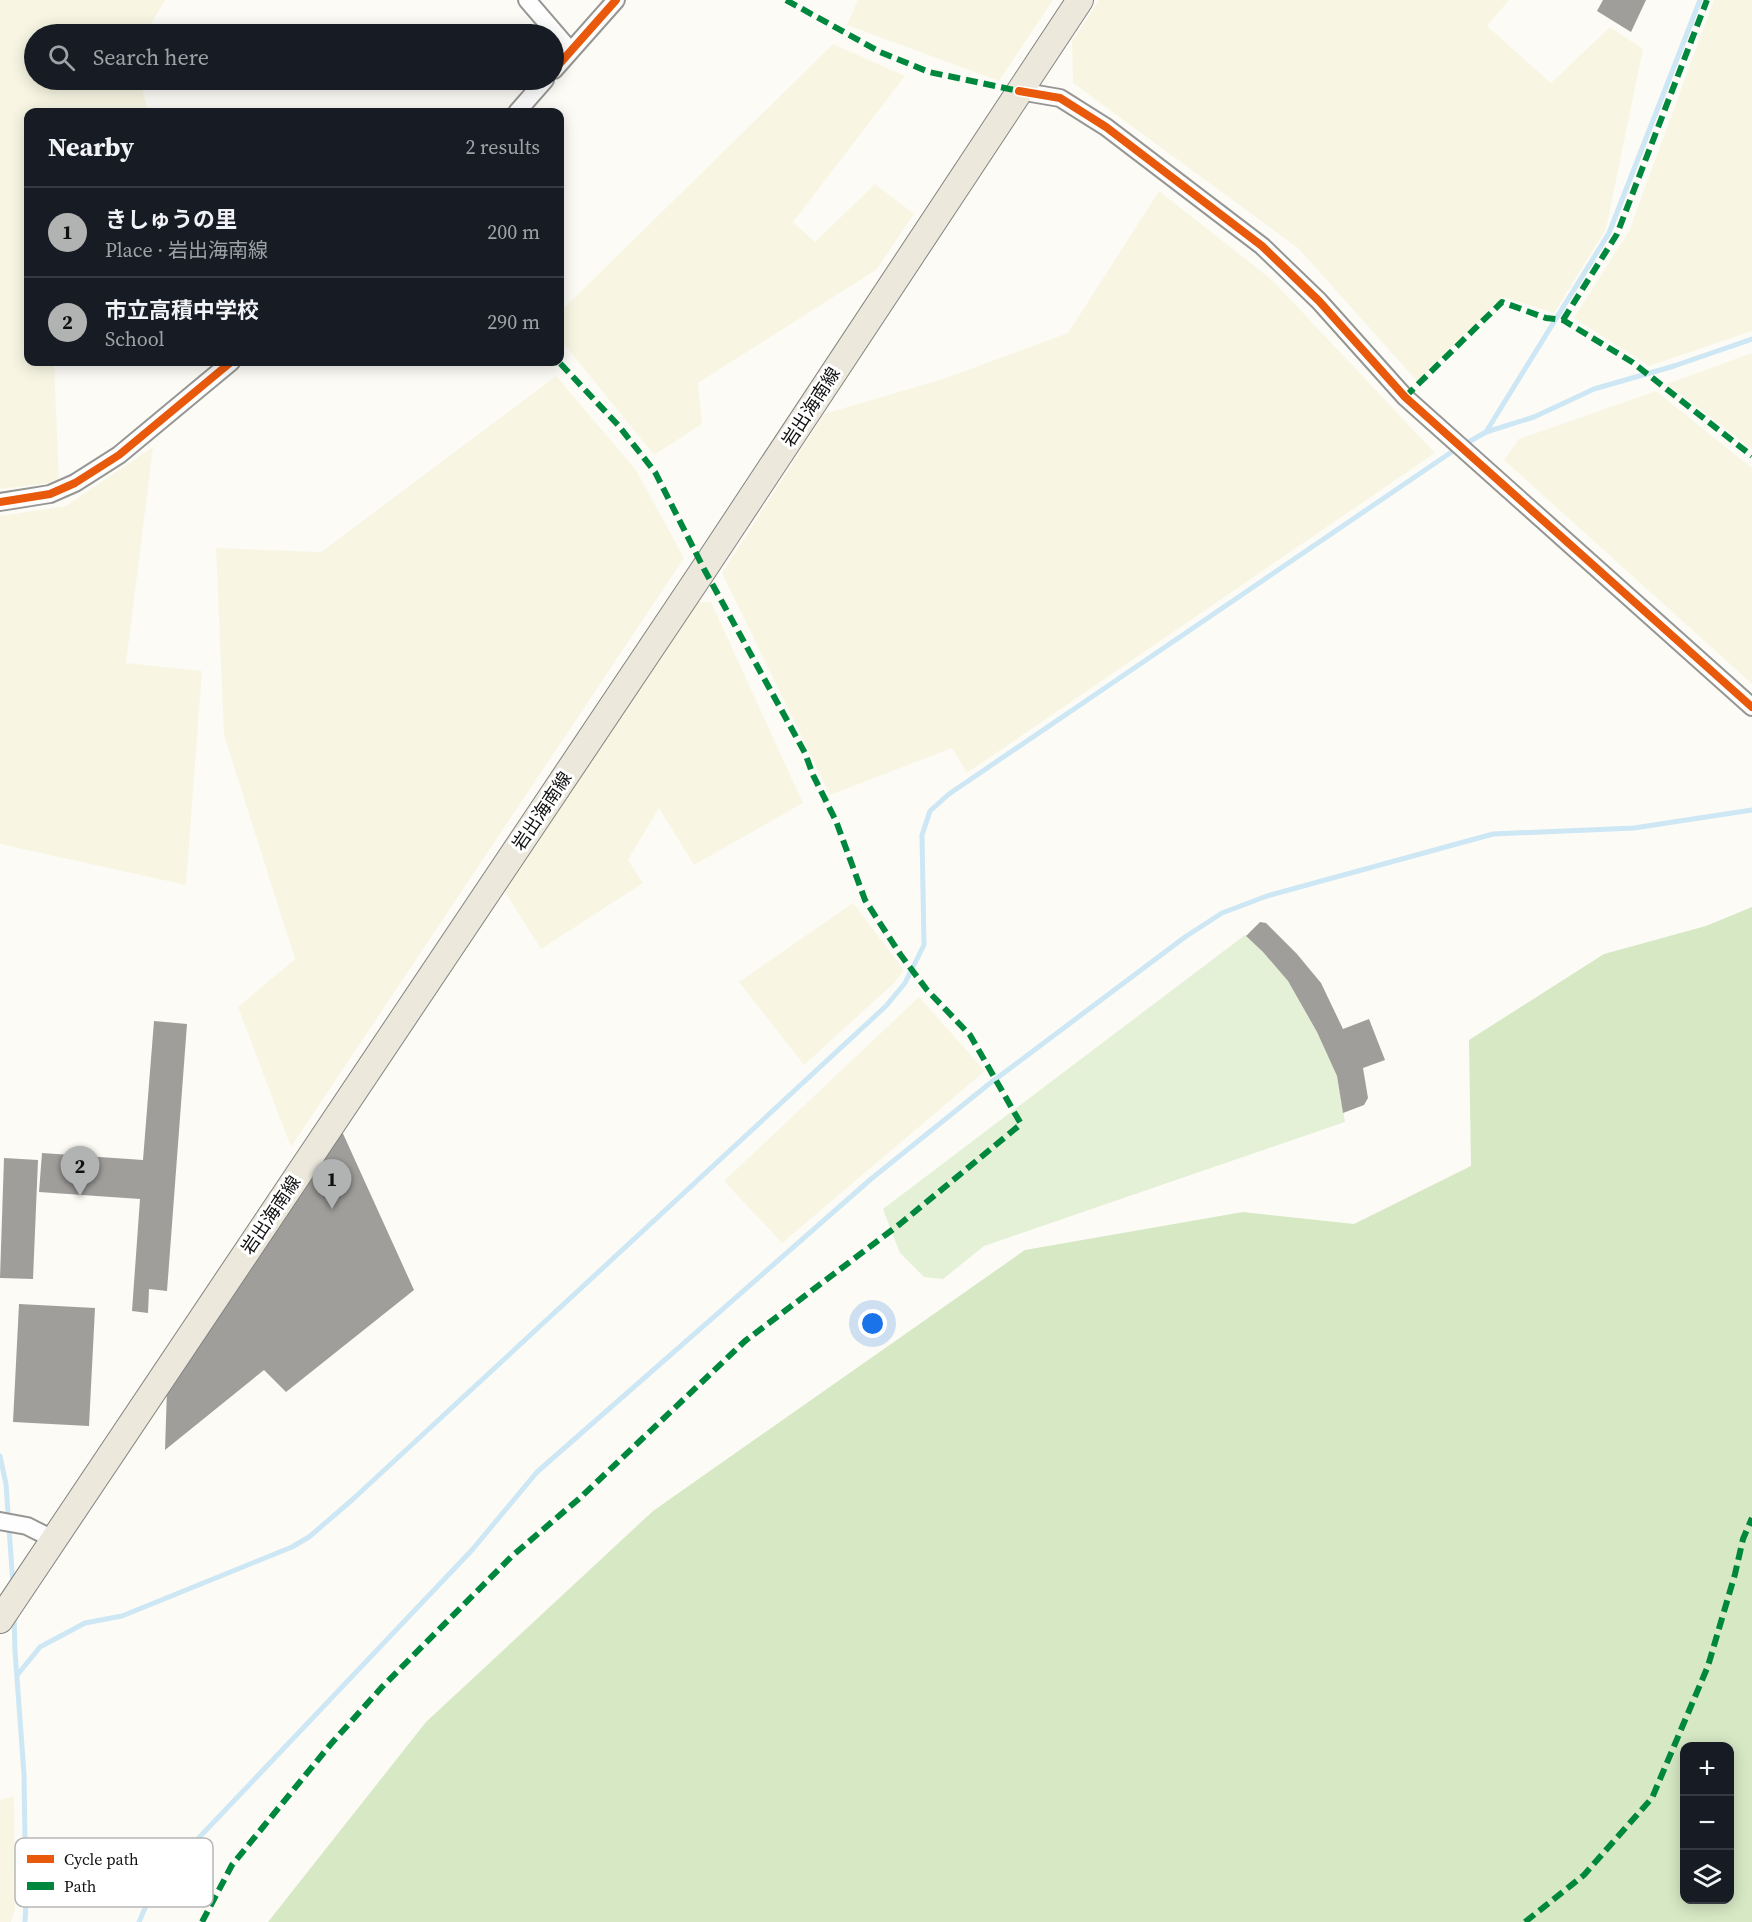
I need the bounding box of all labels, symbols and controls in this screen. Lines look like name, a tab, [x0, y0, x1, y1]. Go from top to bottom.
search box	[24, 24, 564, 90]
icon: search	[45, 41, 78, 74]
text: Search here	[93, 42, 209, 72]
text: Nearby	[48, 129, 134, 165]
text: 2 results	[465, 133, 540, 161]
text: きしゅうの里	[105, 204, 237, 234]
text: 1	[62, 218, 73, 246]
text: 200 m	[487, 218, 540, 246]
text: Place · 岩出海南線	[105, 236, 268, 264]
text: 市立高積中学校	[105, 295, 259, 325]
text: 2	[62, 308, 73, 336]
text: 290 m	[487, 308, 540, 336]
text: School	[105, 325, 165, 353]
street label: 岩出海南線	[776, 362, 846, 451]
street label: 岩出海南線	[506, 766, 577, 855]
pin: 2	[60, 1146, 100, 1196]
pin: 1	[312, 1160, 352, 1209]
street label: 岩出海南線	[235, 1170, 306, 1259]
your location	[858, 1309, 887, 1338]
map controls	[1680, 1742, 1734, 1904]
button: +	[1680, 1742, 1734, 1796]
button: −	[1680, 1796, 1734, 1850]
legend	[15, 1838, 213, 1907]
text: Cycle path	[64, 1848, 139, 1870]
button: layers	[1680, 1850, 1734, 1904]
text: Path	[64, 1875, 97, 1897]

